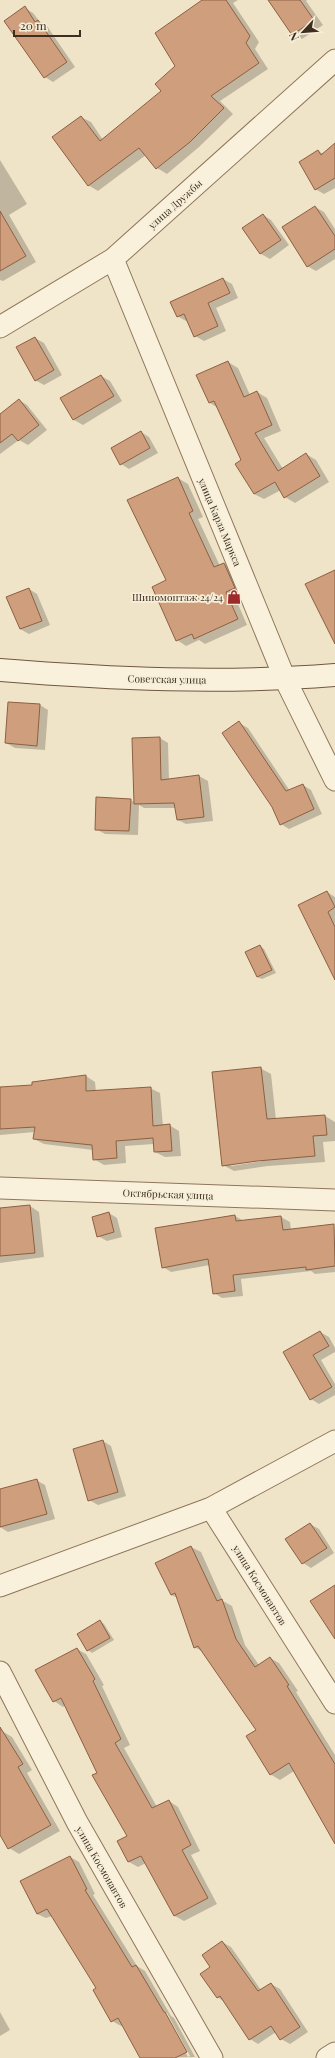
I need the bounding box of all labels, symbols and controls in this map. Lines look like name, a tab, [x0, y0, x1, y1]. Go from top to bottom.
scale bar	[14, 12, 80, 38]
north arrow	[283, 12, 323, 52]
text: 20 m	[20, 17, 47, 33]
text: N	[285, 30, 302, 43]
street label: улица Дружбы	[144, 176, 205, 233]
street label: улица Карла Маркса	[195, 475, 245, 568]
shop icon: Шиномонтаж 24/24	[226, 589, 242, 605]
place label: Шиномонтаж 24/24	[132, 590, 223, 604]
street label: Советская улица	[127, 671, 207, 687]
street label: Октябрьская улица	[122, 1185, 214, 1203]
street label: улица Космонавтов	[229, 1541, 291, 1628]
street label: улица Космонавтов	[72, 1823, 131, 1911]

